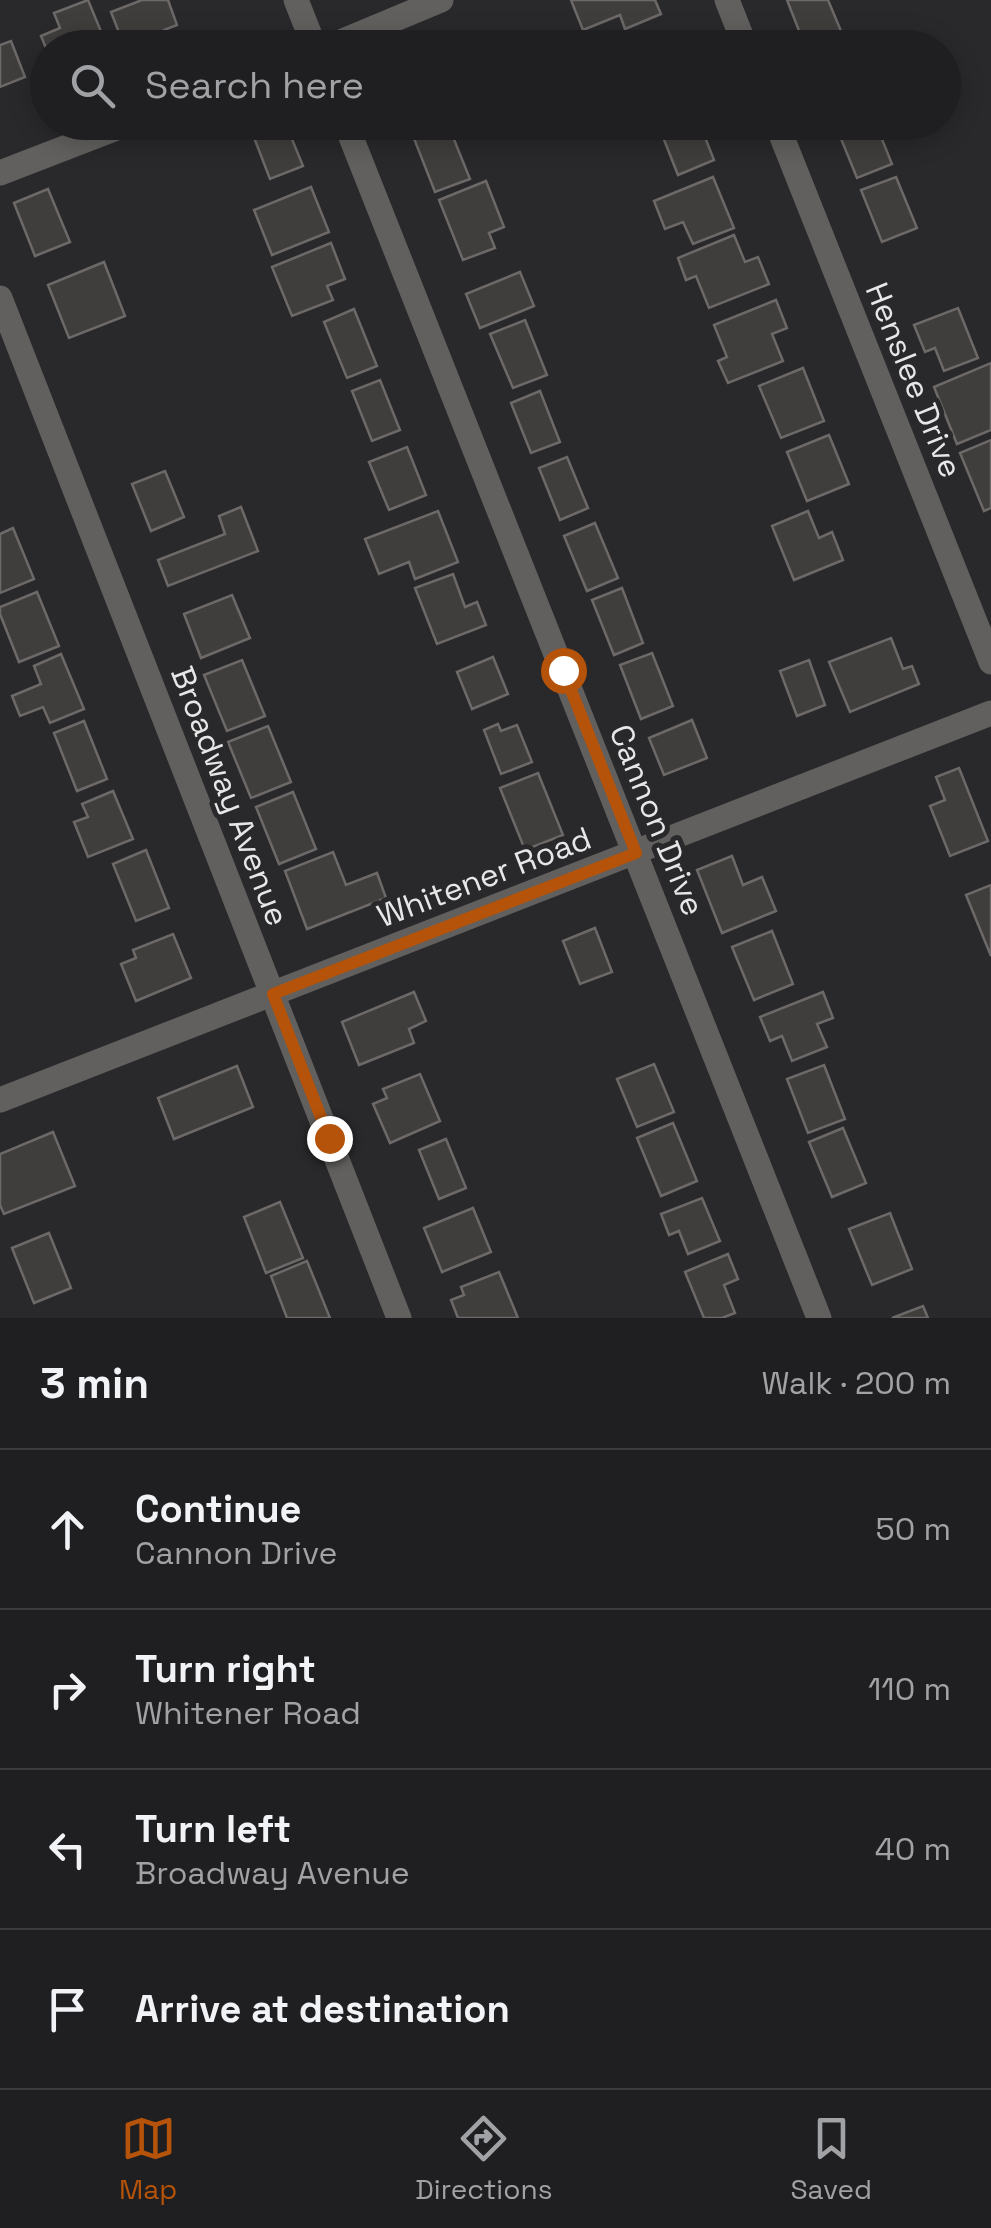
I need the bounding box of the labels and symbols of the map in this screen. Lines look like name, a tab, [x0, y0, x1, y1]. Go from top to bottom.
street label: Henslee Drive	[857, 277, 971, 483]
route start	[541, 648, 587, 694]
street label: Broadway Avenue	[162, 661, 298, 931]
street label: Cannon Drive	[601, 719, 713, 921]
street label: Whitener Road	[371, 818, 597, 936]
route end	[307, 1116, 353, 1162]

